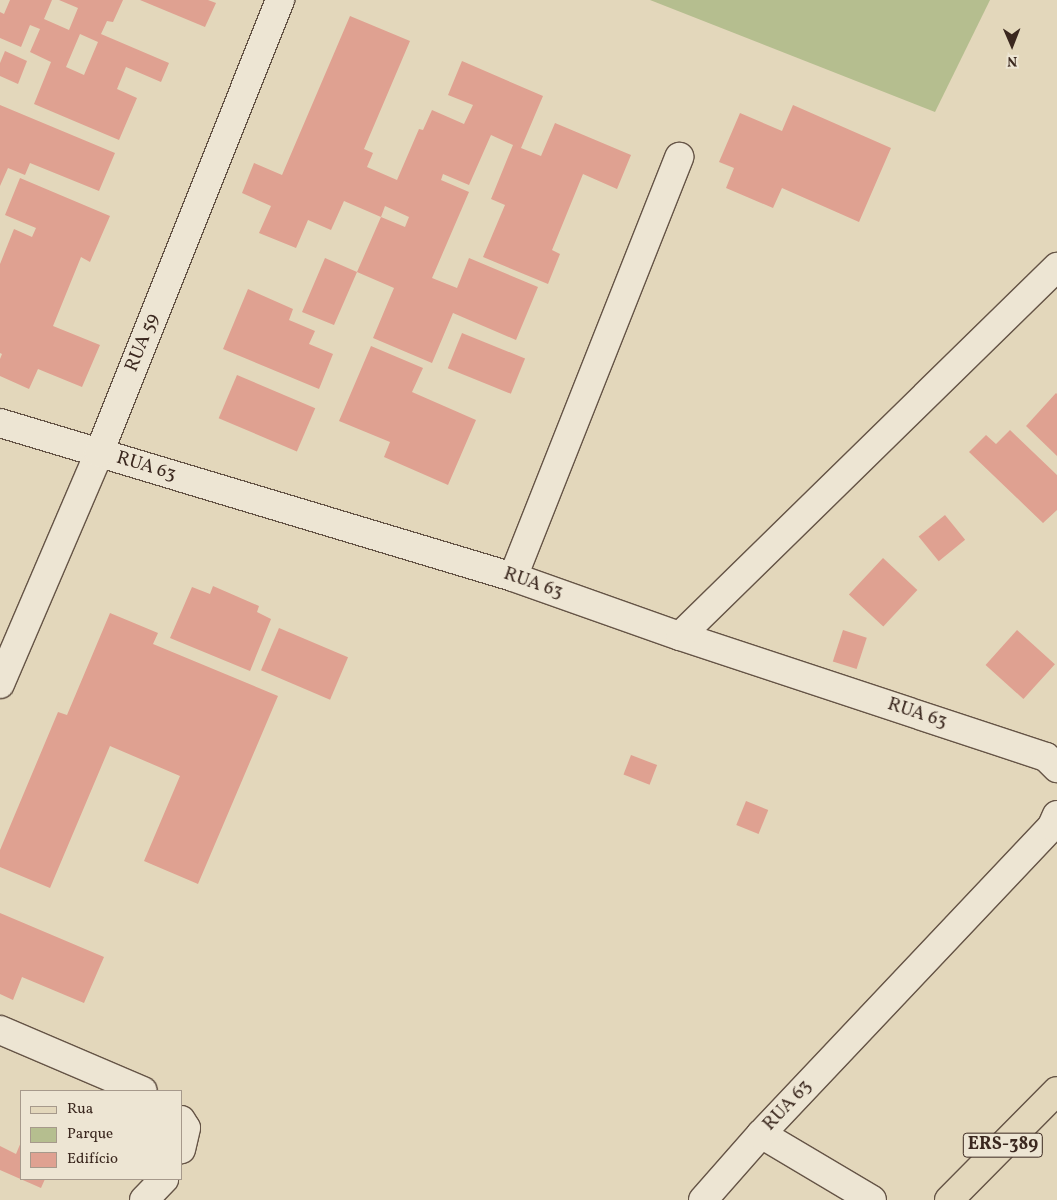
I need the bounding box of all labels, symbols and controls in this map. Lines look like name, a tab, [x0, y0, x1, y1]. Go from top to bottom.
north arrow	[987, 20, 1037, 70]
text: N	[1007, 51, 1018, 70]
street label: RUA 59	[121, 311, 165, 375]
street label: RUA 63	[113, 447, 179, 487]
street label: RUA 63	[500, 563, 566, 605]
street label: RUA 63	[884, 694, 950, 734]
street label: RUA 63	[759, 1076, 817, 1136]
legend	[20, 1090, 182, 1180]
text: Rua	[67, 1099, 93, 1120]
text: Parque	[67, 1124, 113, 1145]
road number: ERS-389	[962, 1130, 1044, 1160]
text: Edifício	[67, 1149, 118, 1170]

